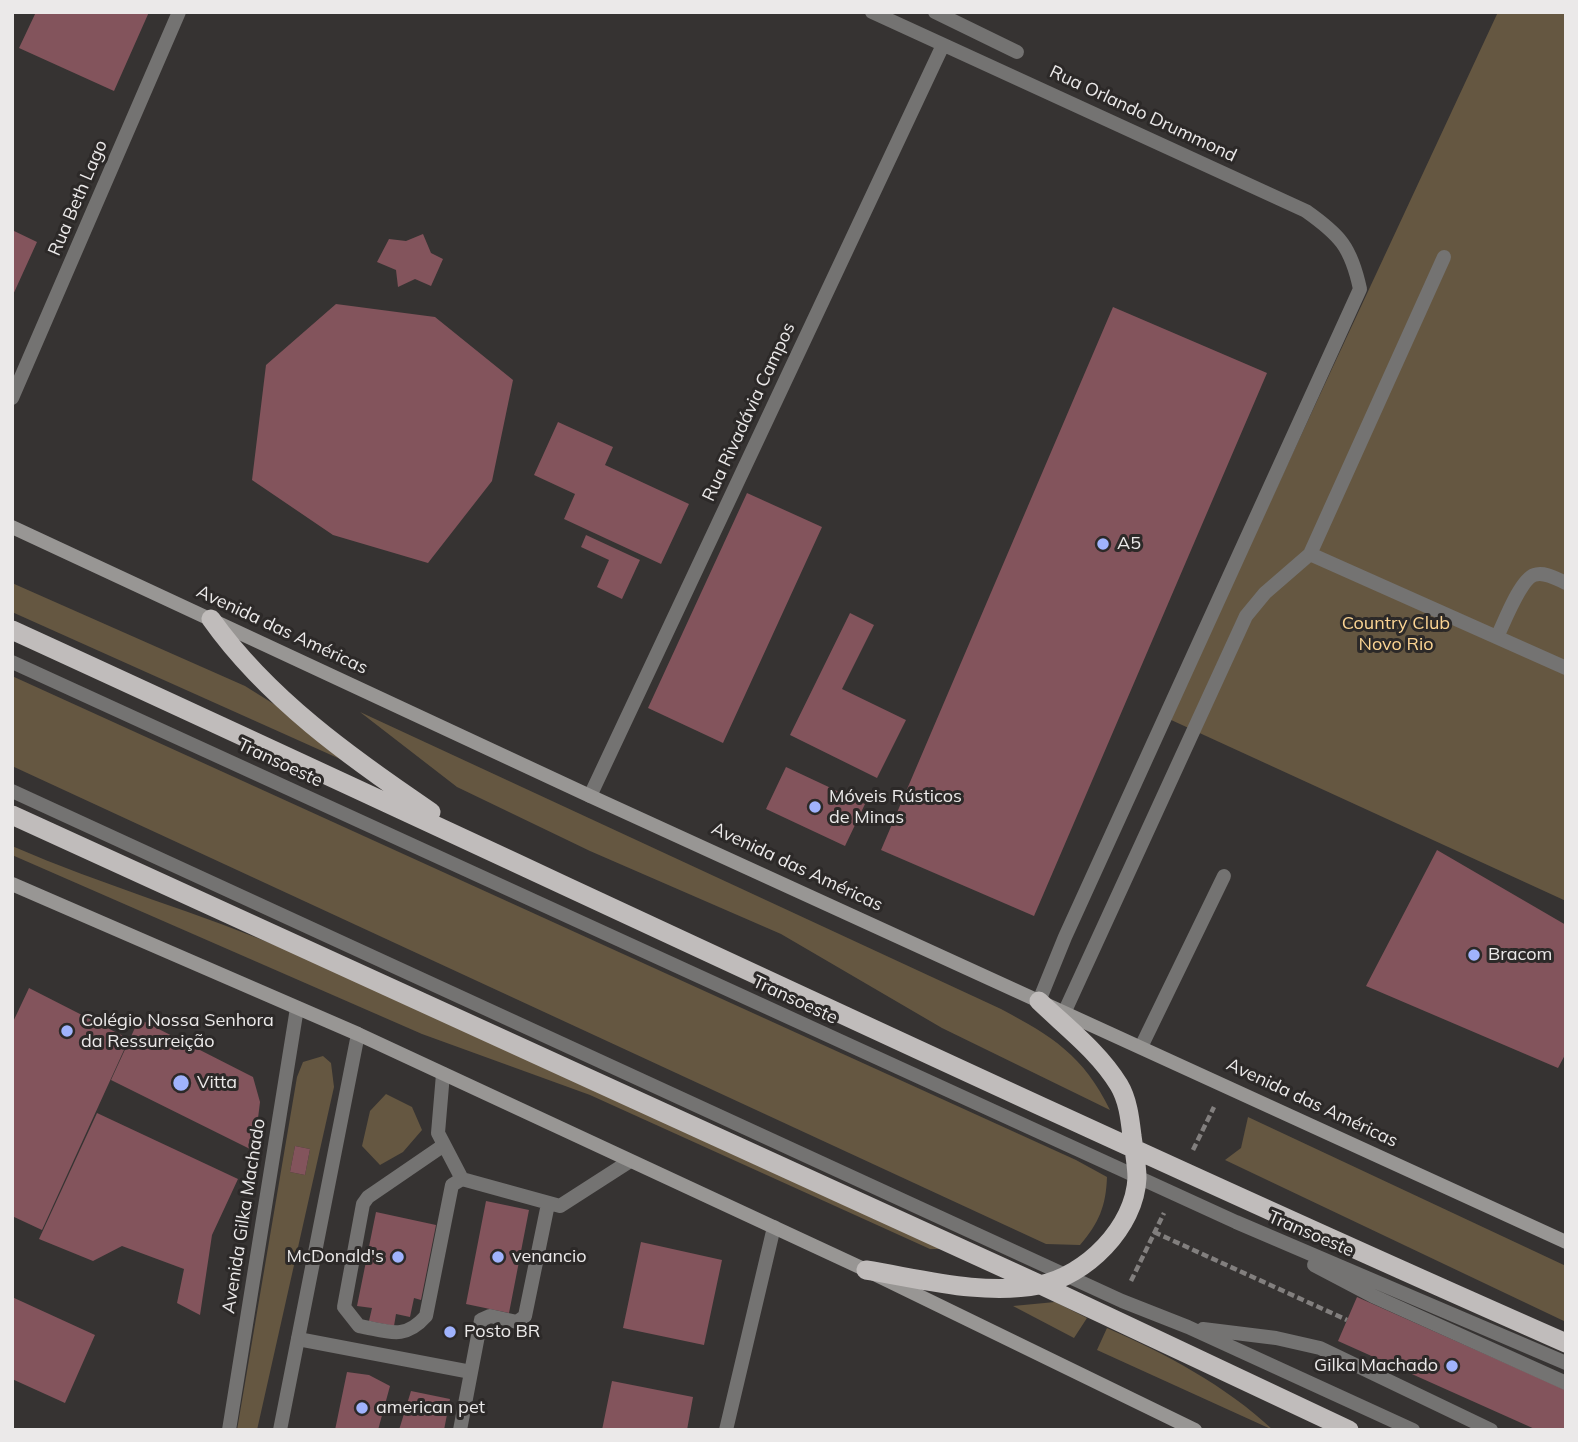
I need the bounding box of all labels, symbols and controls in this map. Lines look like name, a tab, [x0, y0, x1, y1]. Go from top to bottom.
street label: Rua Orlando Drummond	[1046, 61, 1240, 167]
street label: Rua Beth Lago	[44, 137, 112, 259]
street label: Rua Rivadávia Campos	[698, 319, 800, 505]
place label: A5	[1117, 533, 1141, 555]
marker: A5	[1095, 536, 1111, 552]
street label: Avenida das Américas	[193, 581, 371, 679]
park label: Country Club Novo Rio	[1342, 613, 1450, 656]
street label: Transoeste	[234, 734, 326, 792]
place label: Móveis Rústicos de Minas	[829, 786, 962, 828]
marker: Móveis Rústicos de Minas	[807, 799, 823, 815]
street label: Avenida das Américas	[708, 818, 886, 916]
place label: Bracom	[1488, 944, 1552, 966]
marker: Bracom	[1466, 947, 1482, 963]
street label: Transoeste	[749, 971, 841, 1029]
place label: Colégio Nossa Senhora da Ressurreição	[81, 1010, 274, 1052]
marker: Colégio Nossa Senhora da Ressurreição	[59, 1023, 75, 1039]
street label: Avenida das Américas	[1223, 1054, 1401, 1152]
place label: Vitta	[197, 1072, 237, 1094]
marker: Vitta	[171, 1073, 191, 1093]
street label: Avenida Gilka Machado	[218, 1117, 270, 1315]
street label: Transoeste	[1265, 1206, 1357, 1262]
place label: McDonald's	[287, 1246, 384, 1268]
place label: venancio	[512, 1246, 587, 1268]
marker: McDonald's	[390, 1249, 406, 1265]
marker: venancio	[490, 1249, 506, 1265]
place label: Posto BR	[464, 1321, 540, 1343]
marker: Posto BR	[442, 1324, 458, 1340]
place label: Gilka Machado	[1314, 1355, 1438, 1377]
marker: Gilka Machado	[1444, 1358, 1460, 1374]
place label: american pet	[376, 1397, 485, 1419]
marker: american pet	[354, 1400, 370, 1416]

